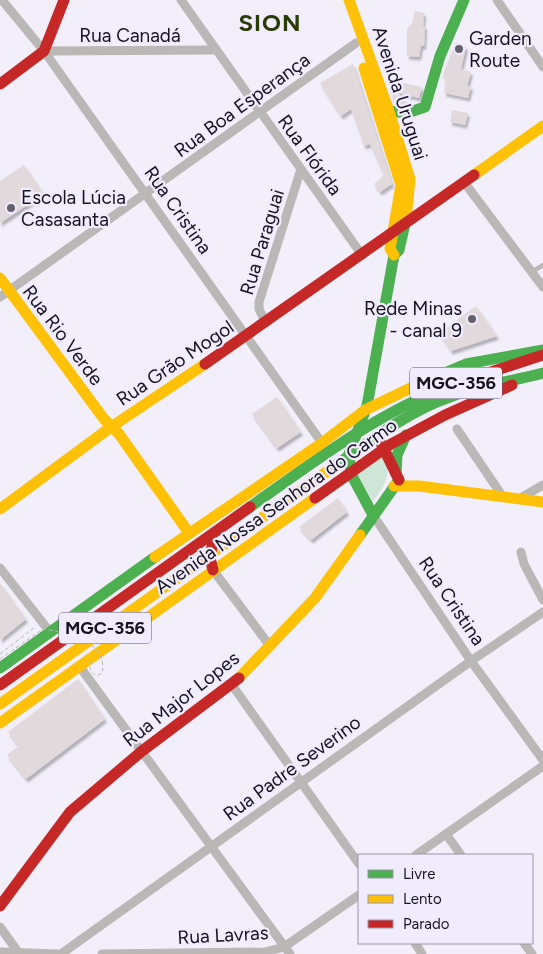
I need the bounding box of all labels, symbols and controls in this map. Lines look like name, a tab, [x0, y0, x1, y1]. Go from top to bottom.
district label: SION	[239, 8, 301, 37]
street label: Avenida Uruguai	[368, 23, 432, 163]
street label: Rua Canadá	[79, 24, 181, 47]
place label: Garden Route	[469, 27, 532, 72]
marker: Garden Route	[453, 43, 465, 55]
street label: Rua Boa Esperança	[170, 48, 314, 162]
street label: Rua Flórida	[273, 110, 347, 200]
street label: Rua Cristina	[139, 162, 217, 258]
place label: Escola Lúcia Casasanta	[21, 186, 126, 231]
street label: Rua Paraguai	[235, 186, 289, 298]
marker: Escola Lúcia Casasanta	[5, 202, 17, 214]
street label: Rua Rio Verde	[18, 280, 108, 390]
place label: Rede Minas - canal 9	[364, 297, 462, 342]
marker: Rede Minas - canal 9	[466, 313, 478, 325]
street label: Rua Grão Mogol	[112, 315, 238, 411]
road number: MGC-356	[410, 368, 502, 398]
street label: Avenida Nossa Senhora do Carmo	[151, 413, 401, 599]
street label: Rua Cristina	[414, 552, 490, 650]
road number: MGC-356	[59, 612, 151, 644]
street label: Rua Major Lopes	[118, 646, 244, 752]
street label: Rua Padre Severino	[219, 710, 365, 826]
legend	[358, 854, 533, 944]
text: Livre	[403, 865, 435, 883]
text: Lento	[403, 890, 442, 908]
text: Parado	[403, 915, 450, 933]
street label: Rua Lavras	[177, 921, 269, 949]

